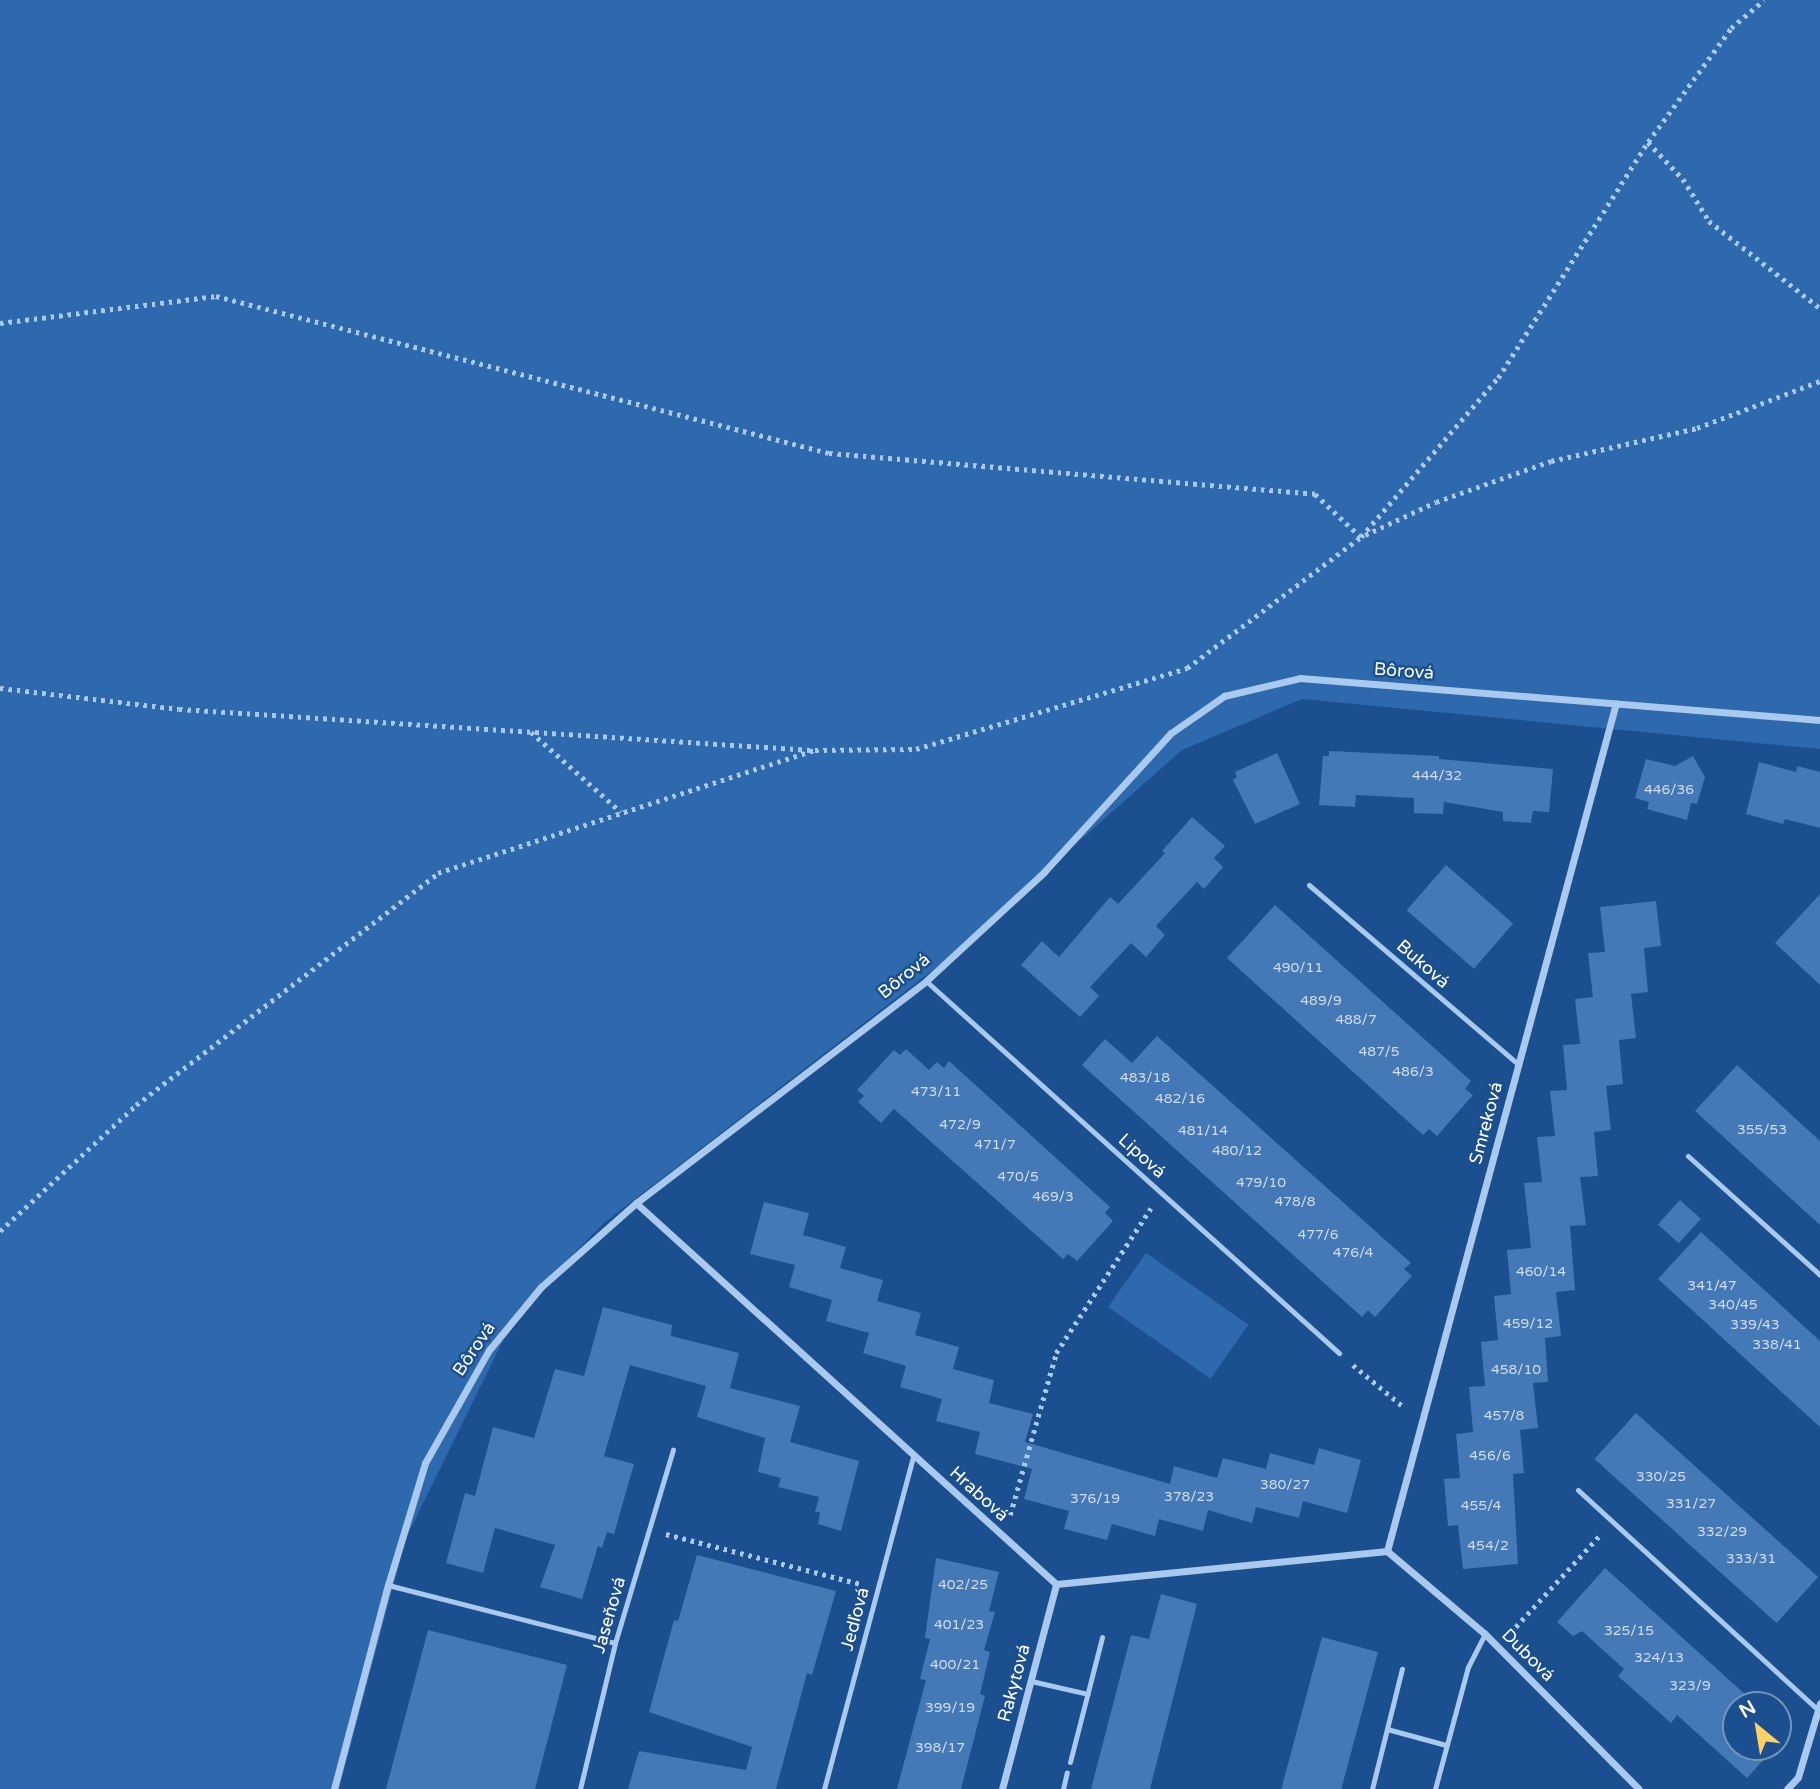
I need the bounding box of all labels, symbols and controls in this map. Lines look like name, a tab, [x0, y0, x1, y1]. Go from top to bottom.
street label: Bôrová	[1373, 658, 1435, 684]
house number: 444/32	[1412, 768, 1462, 784]
house number: 446/36	[1644, 782, 1694, 798]
street label: Buková	[1392, 935, 1454, 993]
street label: Bôrová	[874, 949, 934, 1003]
house number: 490/11	[1273, 960, 1323, 976]
house number: 489/9	[1300, 993, 1342, 1009]
house number: 488/7	[1335, 1012, 1377, 1028]
house number: 487/5	[1359, 1044, 1399, 1060]
house number: 486/3	[1392, 1064, 1434, 1080]
house number: 483/18	[1120, 1070, 1170, 1086]
street label: Smreková	[1465, 1079, 1507, 1167]
house number: 473/11	[911, 1084, 961, 1100]
house number: 482/16	[1155, 1091, 1205, 1107]
house number: 472/9	[939, 1117, 981, 1133]
house number: 355/53	[1737, 1122, 1787, 1138]
house number: 481/14	[1178, 1123, 1228, 1139]
street label: Lipová	[1114, 1129, 1170, 1183]
house number: 471/7	[974, 1137, 1016, 1153]
house number: 480/12	[1212, 1143, 1262, 1159]
house number: 470/5	[997, 1169, 1039, 1185]
house number: 479/10	[1236, 1175, 1286, 1191]
house number: 469/3	[1032, 1189, 1074, 1205]
house number: 478/8	[1274, 1194, 1316, 1210]
house number: 477/6	[1298, 1227, 1338, 1243]
house number: 476/4	[1333, 1245, 1373, 1261]
house number: 460/14	[1516, 1264, 1566, 1280]
house number: 341/47	[1687, 1278, 1737, 1294]
house number: 340/45	[1708, 1297, 1758, 1313]
house number: 459/12	[1503, 1316, 1553, 1332]
house number: 339/43	[1730, 1317, 1780, 1333]
street label: Bôrová	[448, 1318, 500, 1380]
house number: 338/41	[1752, 1337, 1802, 1353]
house number: 458/10	[1491, 1362, 1541, 1378]
house number: 457/8	[1484, 1408, 1524, 1424]
house number: 456/6	[1469, 1448, 1511, 1464]
street label: Hrabová	[945, 1462, 1013, 1526]
house number: 330/25	[1636, 1469, 1686, 1485]
house number: 380/27	[1260, 1477, 1310, 1493]
house number: 378/23	[1164, 1489, 1214, 1505]
house number: 376/19	[1070, 1491, 1120, 1507]
house number: 331/27	[1666, 1496, 1716, 1512]
house number: 455/4	[1461, 1498, 1501, 1514]
house number: 332/29	[1697, 1524, 1747, 1540]
house number: 454/2	[1467, 1538, 1509, 1554]
house number: 333/31	[1726, 1551, 1776, 1567]
street label: Jaseňová	[588, 1574, 630, 1656]
house number: 402/25	[938, 1577, 988, 1593]
street label: Jedľová	[836, 1585, 874, 1653]
house number: 401/23	[934, 1617, 984, 1633]
house number: 325/15	[1604, 1623, 1654, 1639]
street label: Dubová	[1497, 1624, 1559, 1686]
street label: Rakytová	[993, 1642, 1035, 1724]
house number: 324/13	[1634, 1650, 1684, 1666]
house number: 400/21	[930, 1657, 980, 1673]
house number: 323/9	[1669, 1678, 1711, 1694]
north arrow	[1722, 1691, 1792, 1761]
text: N	[1735, 1696, 1760, 1723]
house number: 399/19	[925, 1700, 975, 1716]
house number: 398/17	[915, 1740, 965, 1756]

